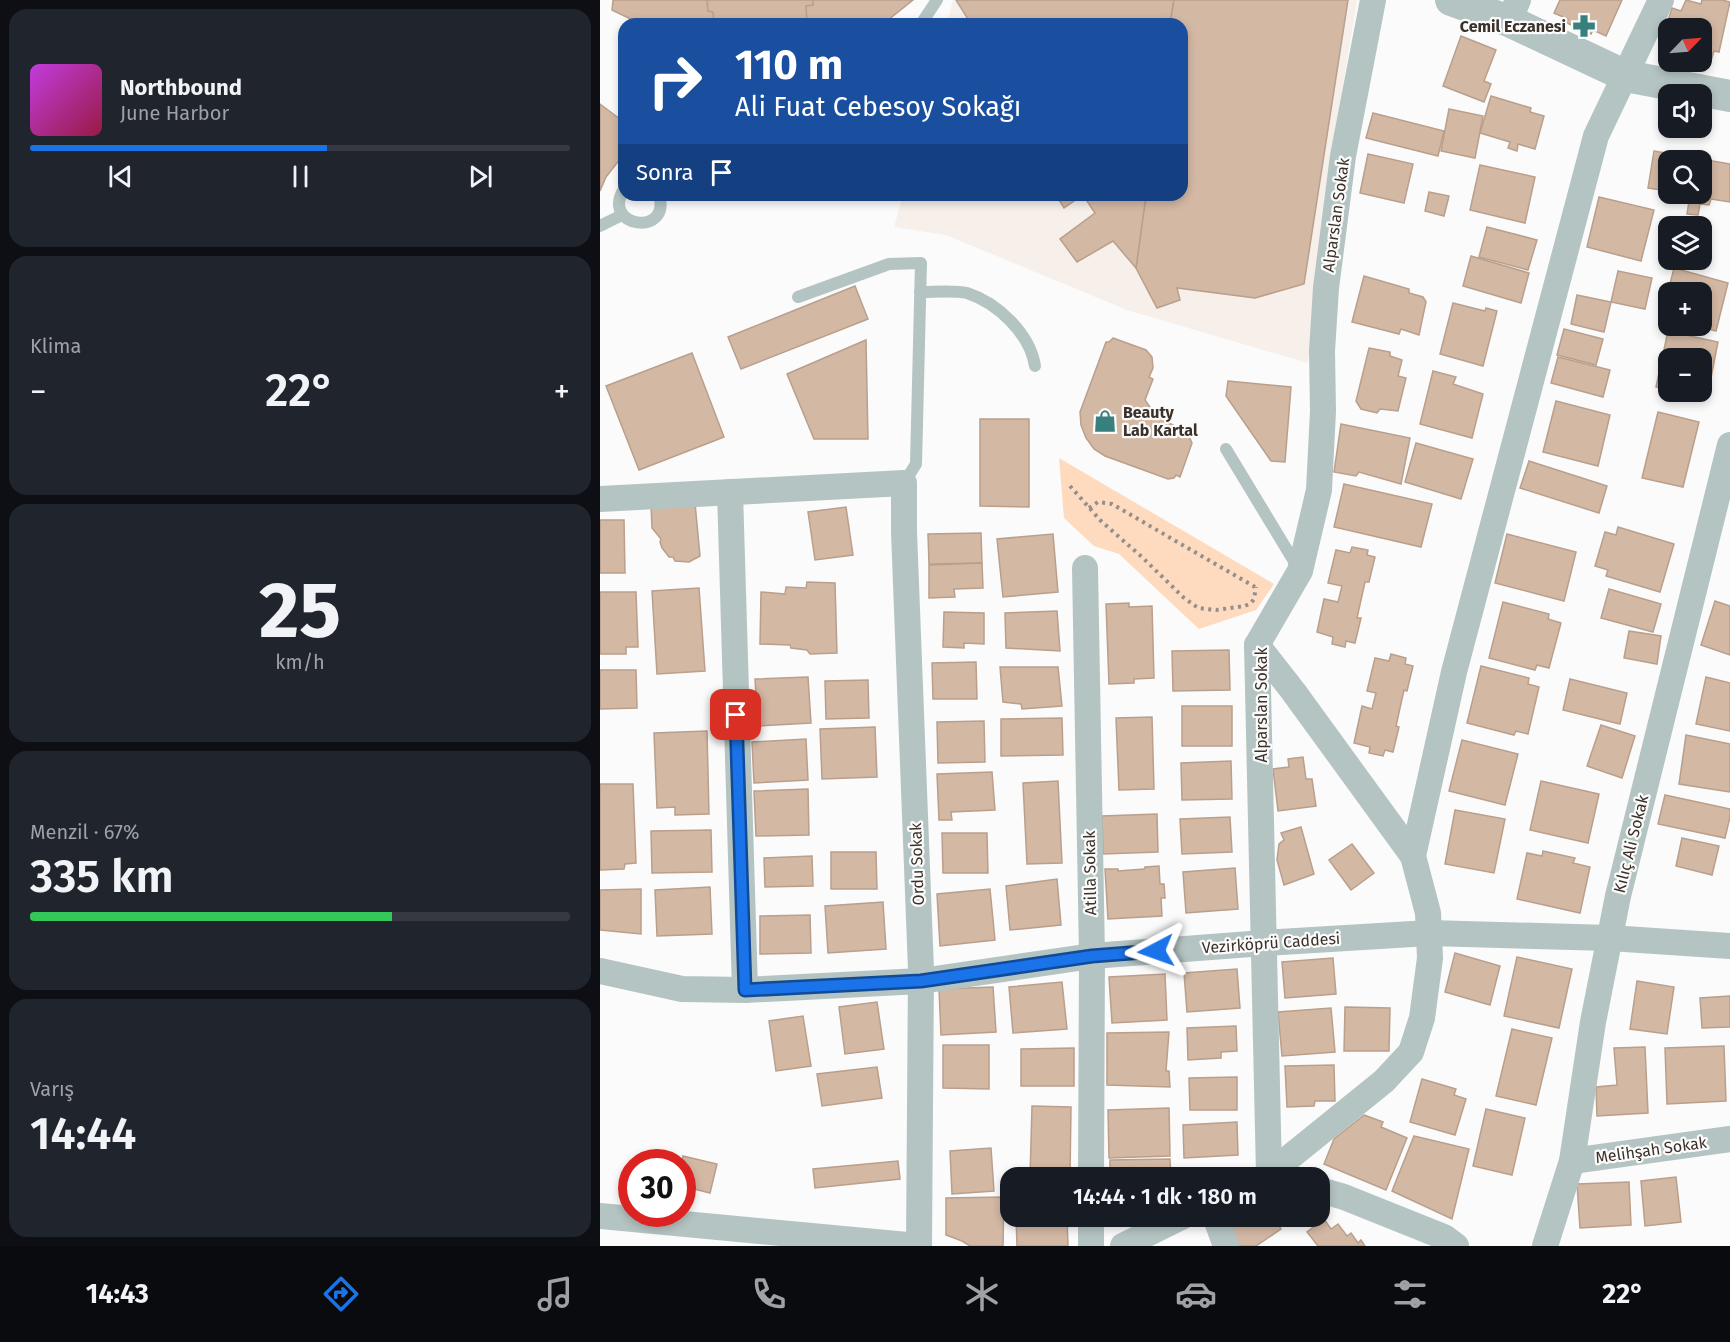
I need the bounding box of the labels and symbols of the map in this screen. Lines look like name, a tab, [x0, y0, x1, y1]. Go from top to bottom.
pharmacy icon: Cemil Eczanesi	[1571, 13, 1597, 39]
place label: Cemil Eczanesi	[1460, 17, 1566, 36]
north arrow	[1658, 18, 1712, 72]
street label: Alparslan Sokak	[1319, 156, 1354, 273]
place label: Beauty Lab Kartal	[1123, 403, 1198, 440]
shop icon: Beauty Lab Kartal	[1092, 408, 1118, 434]
street label: Alparslan Sokak	[1252, 647, 1271, 763]
pin	[710, 689, 761, 740]
street label: Kılıç Ali Sokak	[1610, 792, 1654, 895]
street label: Ordu Sokak	[906, 821, 928, 906]
street label: Atilla Sokak	[1080, 830, 1100, 915]
position arrow	[1124, 919, 1188, 983]
street label: Vezirköprü Caddesi	[1201, 929, 1341, 957]
street label: Melihşah Sokak	[1594, 1133, 1709, 1168]
speed limit sign: 30	[618, 1149, 696, 1227]

